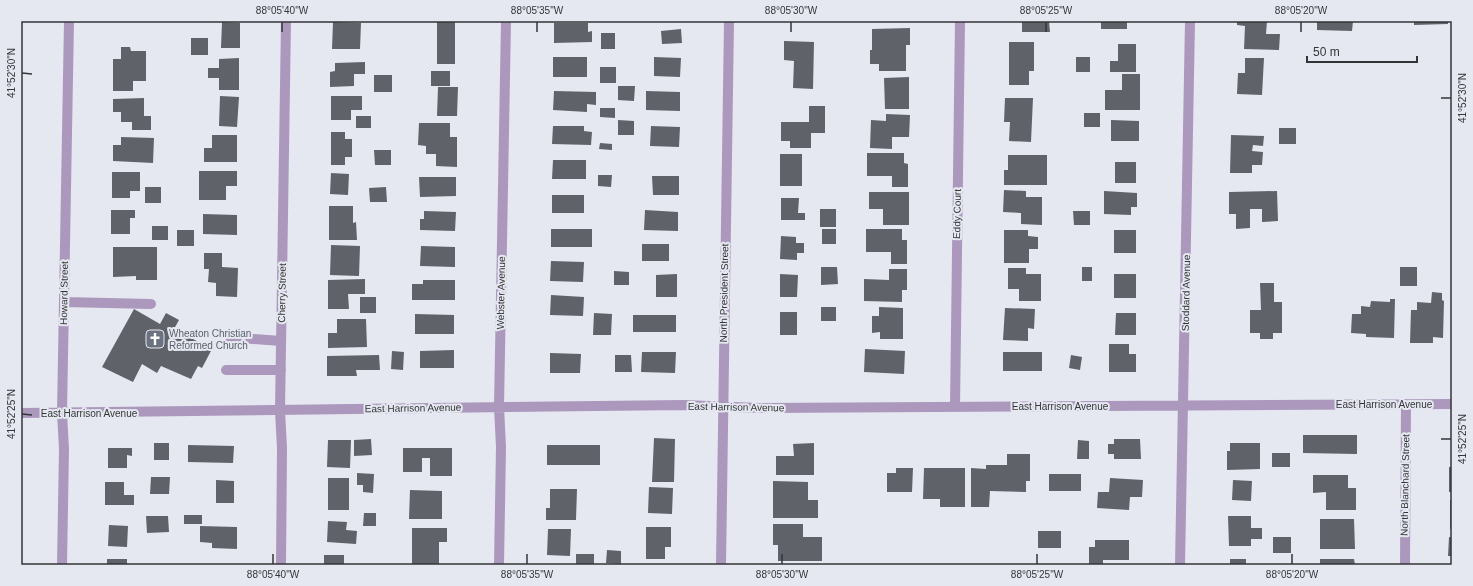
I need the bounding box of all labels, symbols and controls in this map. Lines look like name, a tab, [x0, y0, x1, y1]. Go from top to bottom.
text: 88°05'40"W	[256, 5, 309, 16]
text: 88°05'35"W	[511, 5, 564, 16]
text: 88°05'30"W	[765, 5, 818, 16]
text: 88°05'25"W	[1020, 5, 1073, 16]
text: 88°05'20"W	[1275, 5, 1328, 16]
scale bar	[1307, 38, 1417, 64]
text: 50 m	[1313, 45, 1340, 59]
text: 41°52'30"N	[6, 48, 17, 98]
text: 41°52'30"N	[1457, 73, 1468, 123]
street label: Eddy Court	[951, 189, 963, 239]
street label: North President Street	[718, 243, 730, 343]
street label: Stoddard Avenue	[1180, 254, 1192, 331]
street label: Webster Avenue	[495, 256, 507, 330]
street label: Howard Street	[58, 261, 70, 325]
street label: Cherry Street	[276, 263, 288, 323]
church icon: Wheaton Christian Reformed Church	[144, 328, 166, 350]
place label: Wheaton Christian Reformed Church	[169, 328, 251, 351]
text: 41°52'25"N	[6, 389, 17, 439]
street label: East Harrison Avenue	[1336, 399, 1433, 410]
street label: East Harrison Avenue	[688, 401, 785, 413]
street label: East Harrison Avenue	[1012, 401, 1109, 412]
street label: East Harrison Avenue	[365, 402, 462, 414]
street label: East Harrison Avenue	[41, 408, 138, 419]
text: 41°52'25"N	[1457, 414, 1468, 464]
street label: North Blanchard Street	[1399, 434, 1411, 536]
text: 88°05'40"W	[247, 569, 300, 580]
text: 88°05'35"W	[501, 569, 554, 580]
text: 88°05'30"W	[756, 569, 809, 580]
text: 88°05'25"W	[1011, 569, 1064, 580]
text: 88°05'20"W	[1266, 569, 1319, 580]

